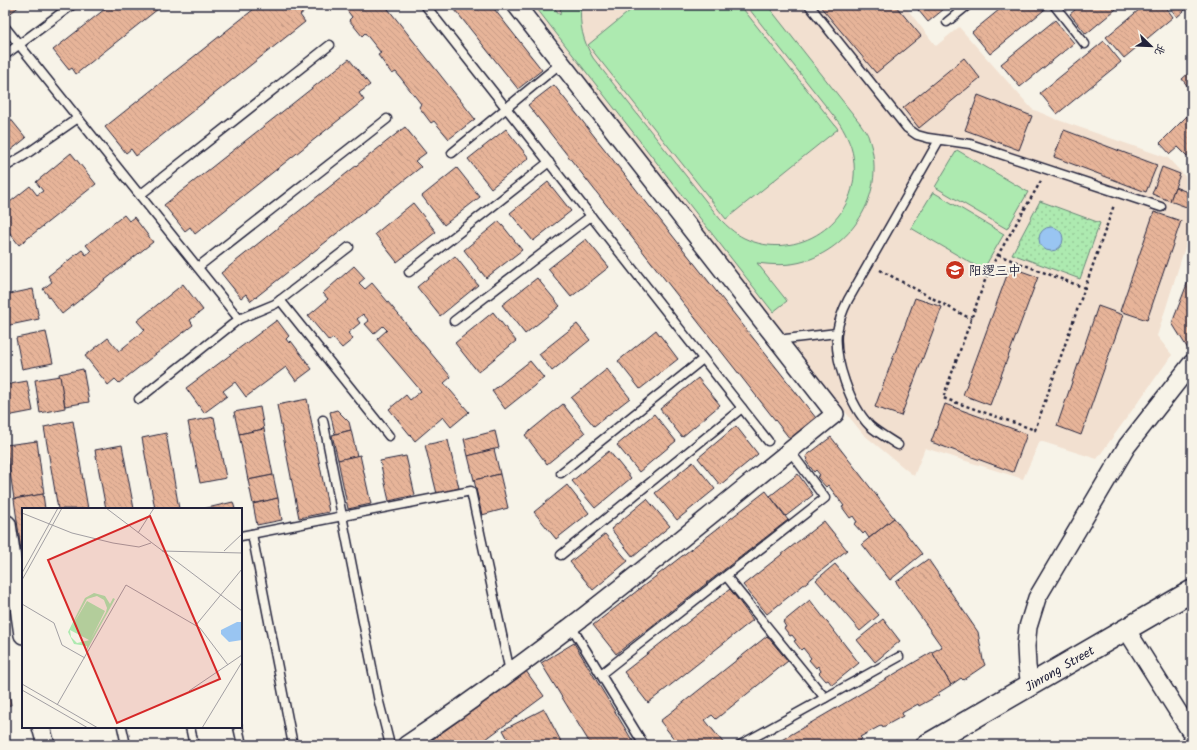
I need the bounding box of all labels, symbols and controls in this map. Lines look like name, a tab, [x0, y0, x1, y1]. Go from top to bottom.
north arrow	[1131, 26, 1171, 66]
text: 北	[1149, 41, 1170, 58]
school or university icon: 阳逻三中	[944, 259, 966, 281]
place label: 阳逻三中	[969, 261, 1021, 282]
inset map	[22, 508, 242, 728]
street label: Jinrong Street	[1021, 640, 1100, 698]

